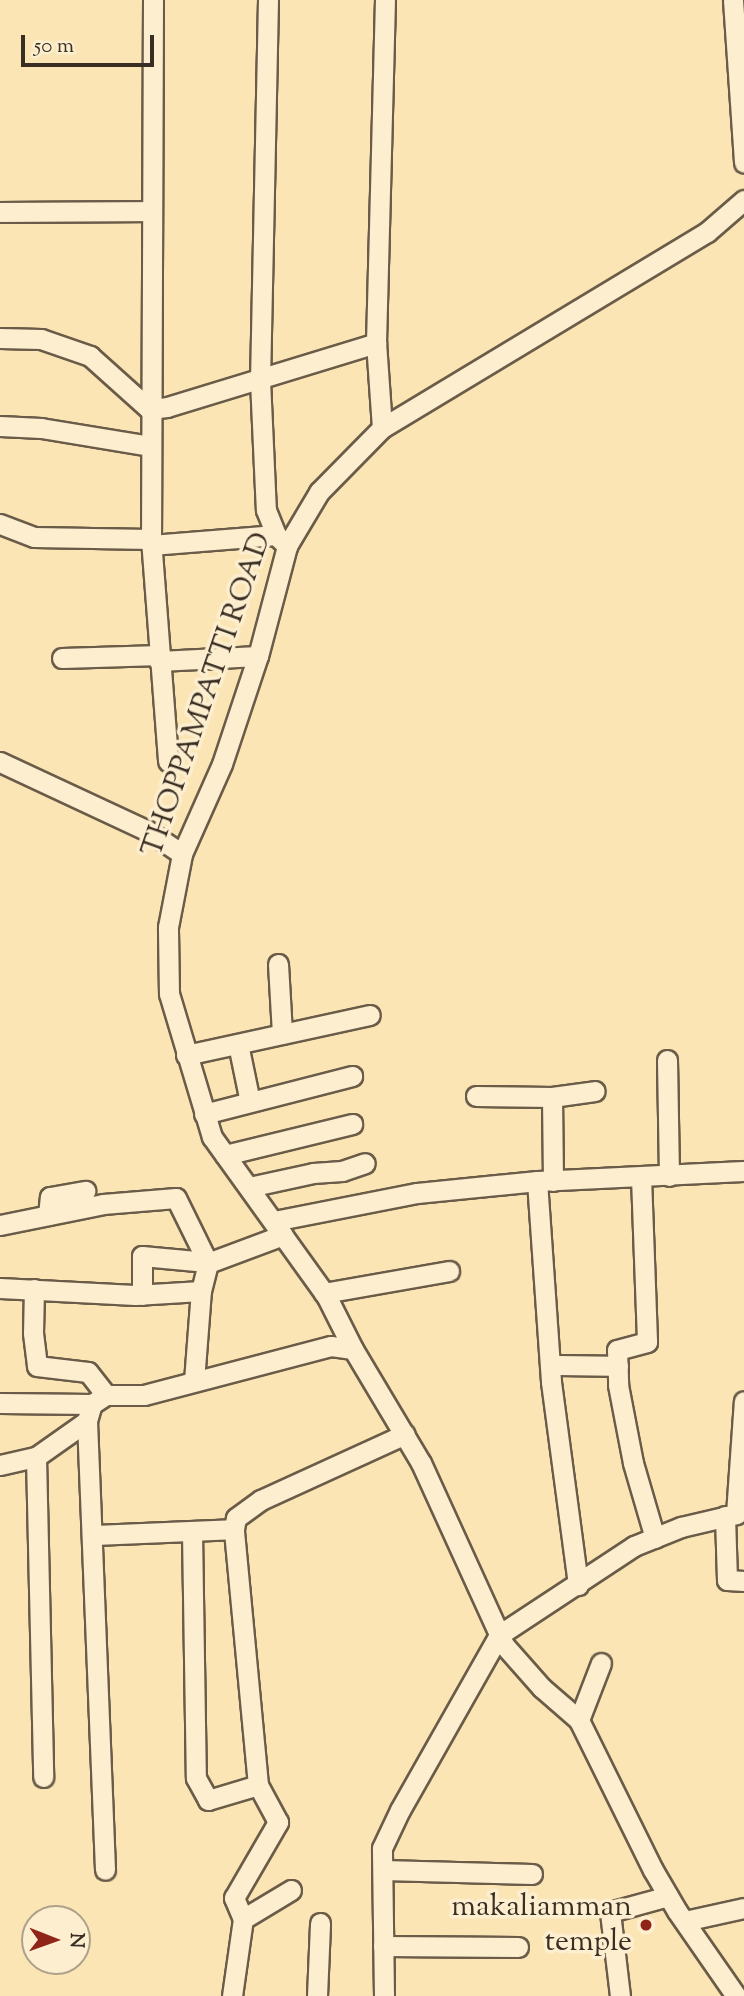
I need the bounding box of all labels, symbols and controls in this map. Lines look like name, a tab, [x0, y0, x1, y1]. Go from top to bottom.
scale bar	[24, 21, 158, 65]
text: 50 m	[34, 32, 74, 62]
street label: THOPPAMPATTI ROAD	[136, 528, 280, 862]
place label: makaliamman temple	[451, 1890, 632, 1960]
north arrow	[21, 1905, 91, 1975]
marker: makaliamman temple	[638, 1917, 654, 1933]
text: N	[62, 1933, 89, 1948]

